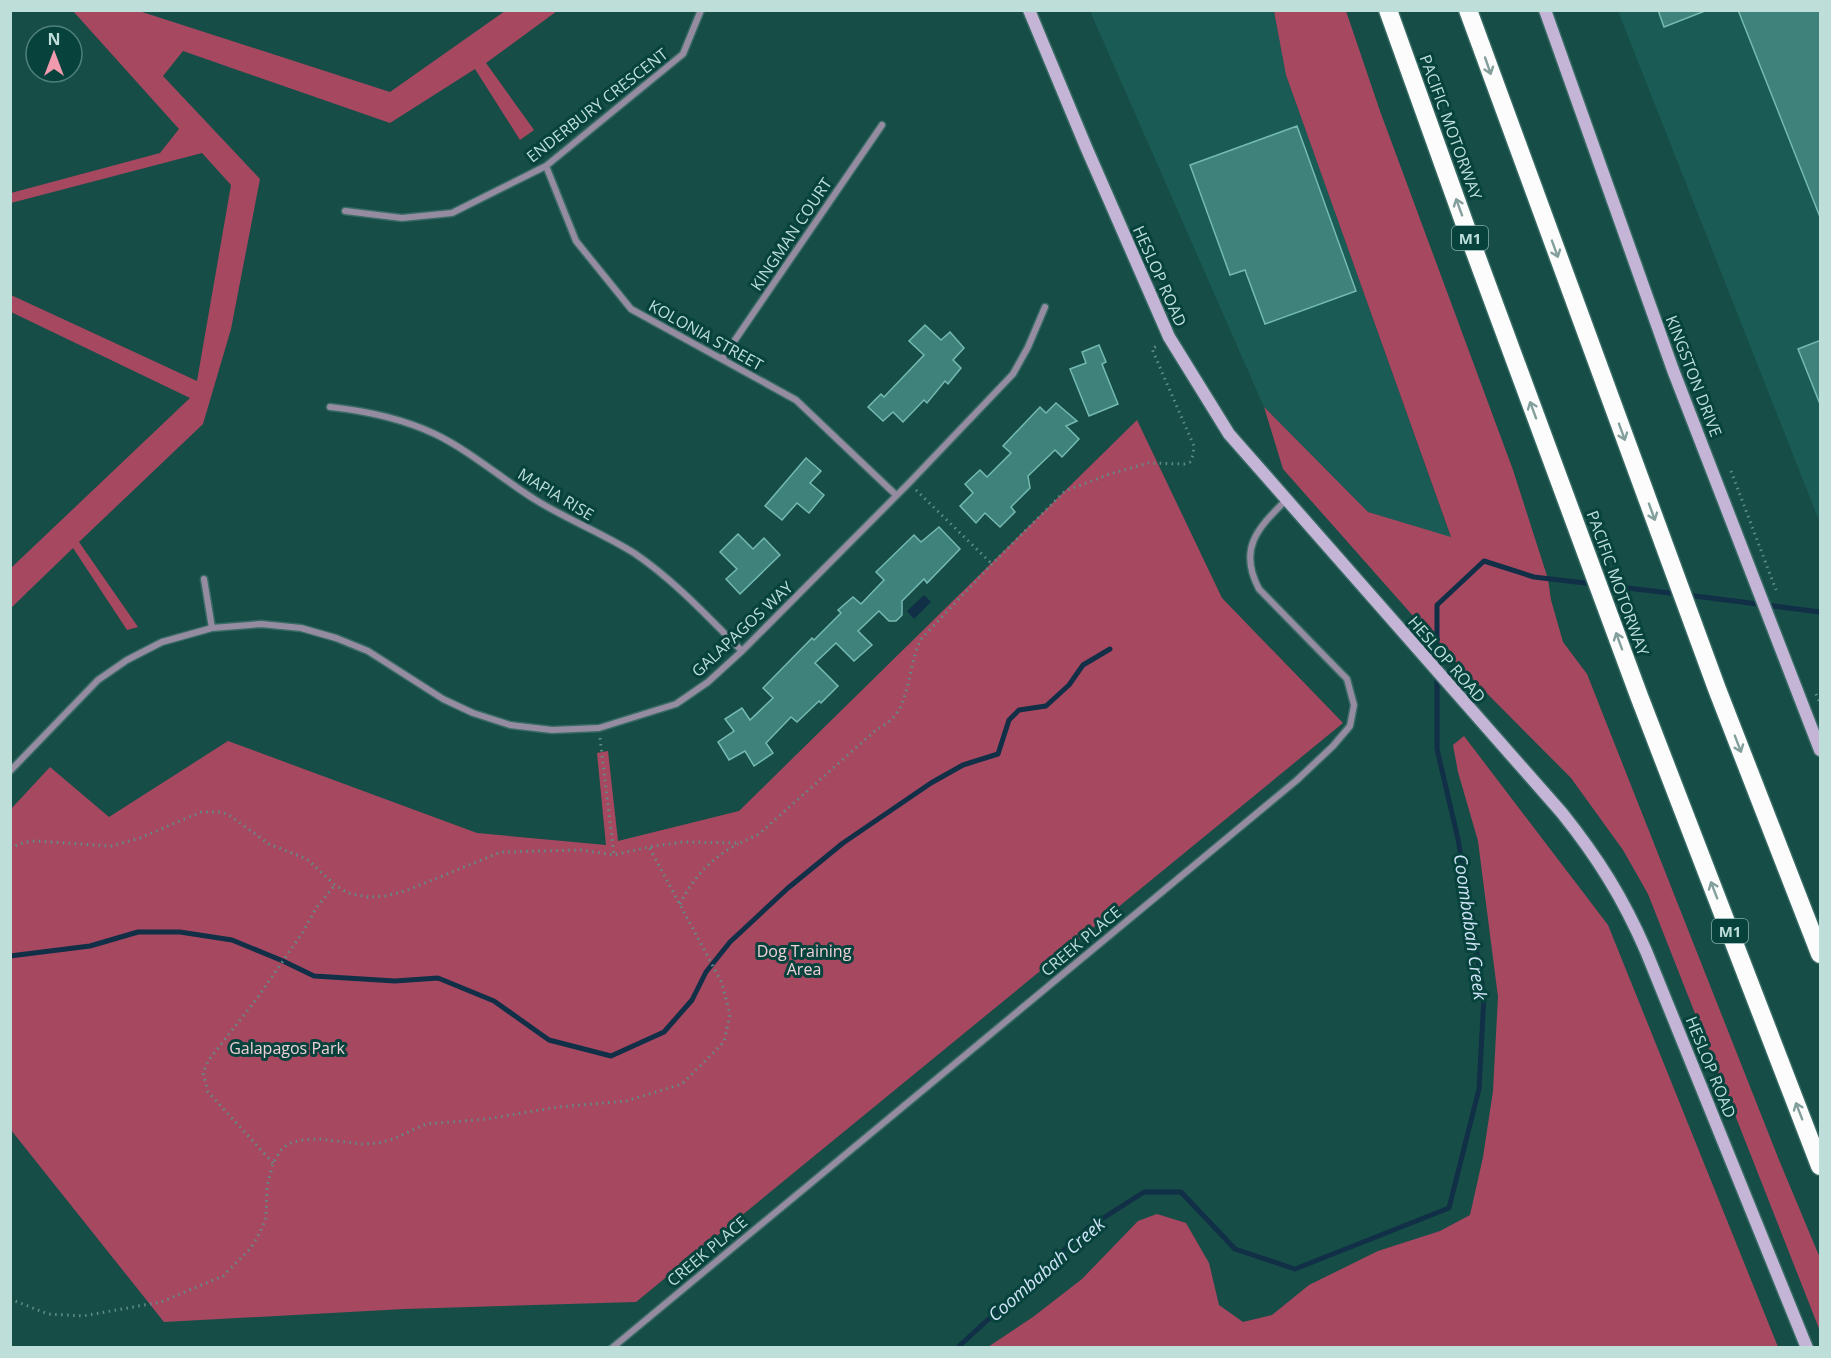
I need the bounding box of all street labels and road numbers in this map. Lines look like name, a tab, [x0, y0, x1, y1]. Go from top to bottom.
street label: ENDERBURY CRESCENT	[522, 43, 672, 167]
street label: PACIFIC MOTORWAY	[1414, 51, 1488, 203]
street label: KINGMAN COURT	[745, 173, 837, 295]
street label: HESLOP ROAD	[1128, 222, 1192, 330]
road number: M1	[1452, 226, 1488, 250]
street label: KOLONIA STREET	[645, 294, 767, 376]
street label: KINGSTON DRIVE	[1661, 312, 1727, 440]
street label: MAPIA RISE	[514, 463, 598, 525]
street label: PACIFIC MOTORWAY	[1581, 507, 1655, 659]
street label: GALAPAGOS WAY	[687, 576, 797, 682]
street label: HESLOP ROAD	[1403, 611, 1491, 707]
street label: CREEK PLACE	[1036, 901, 1126, 981]
road number: M1	[1712, 919, 1748, 943]
street label: HESLOP ROAD	[1681, 1013, 1741, 1121]
street label: CREEK PLACE	[662, 1211, 752, 1291]

